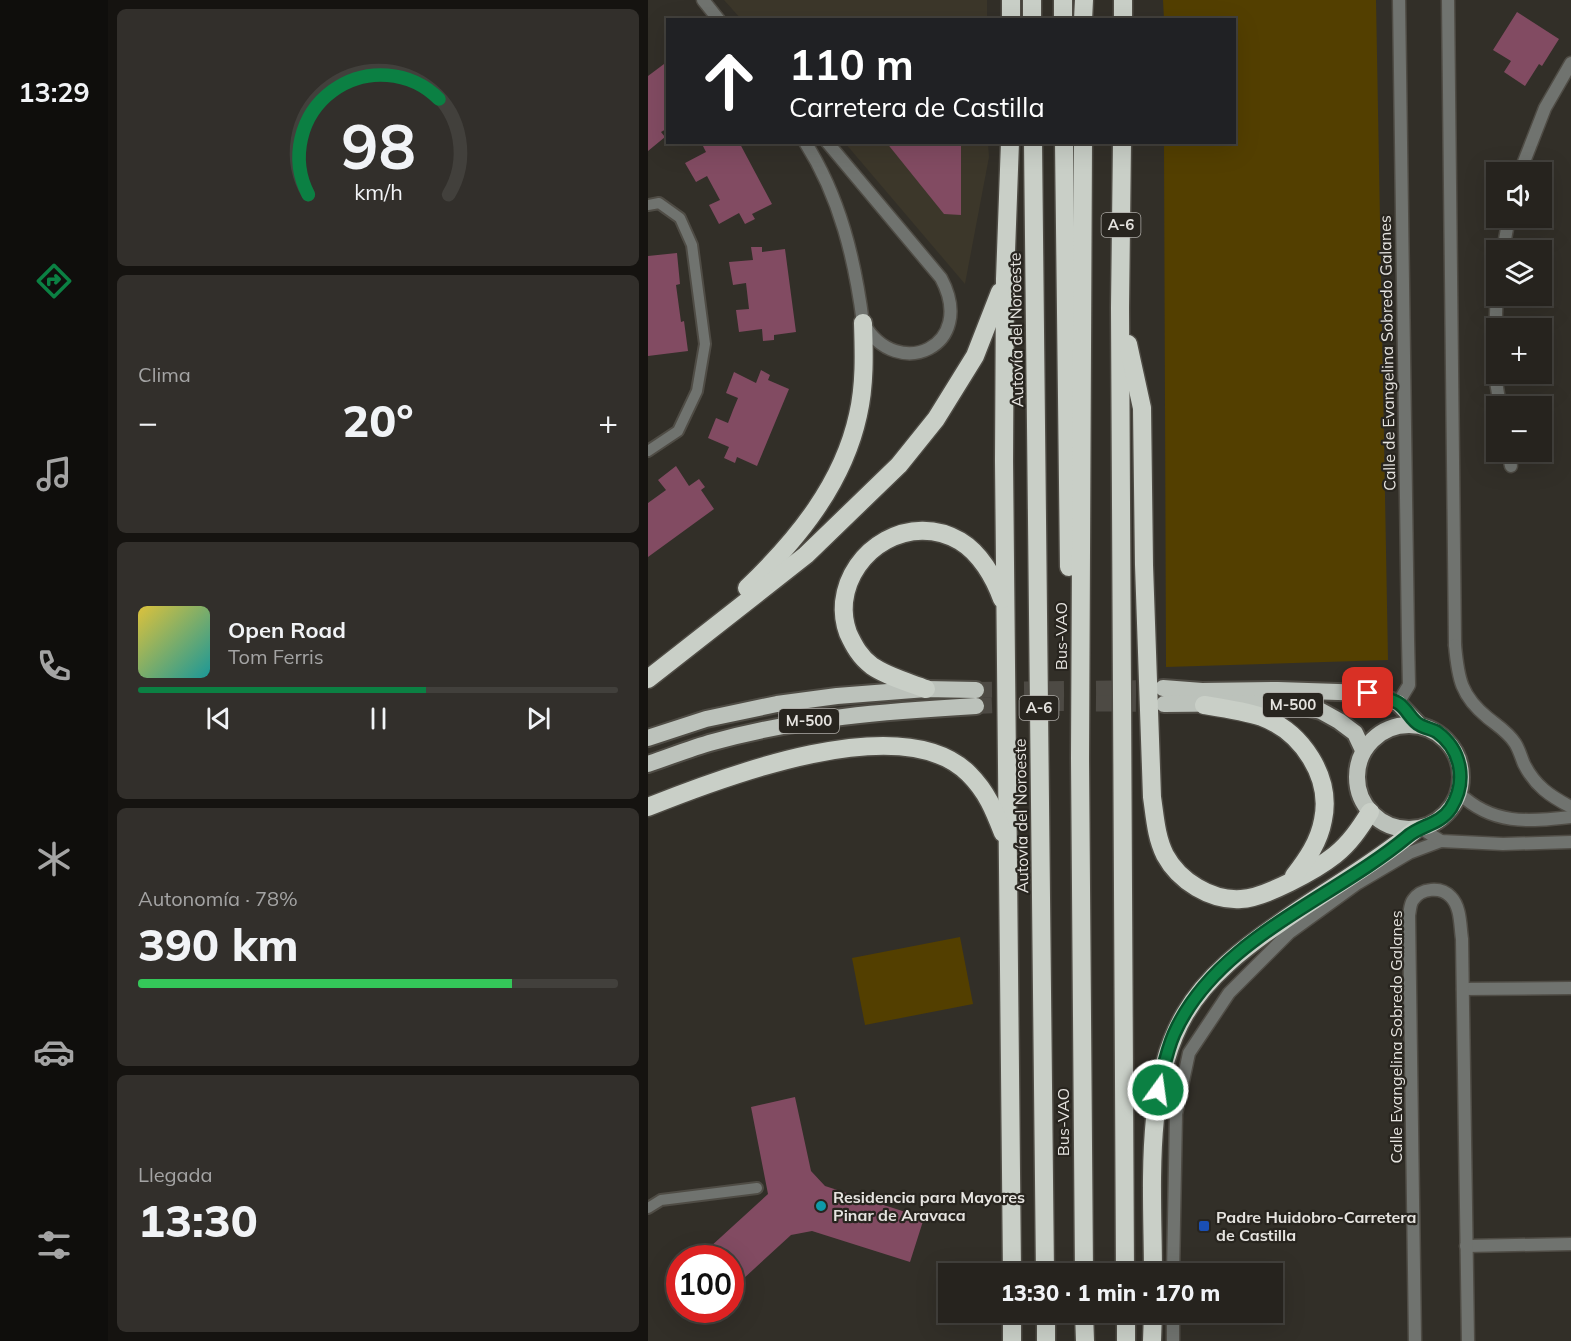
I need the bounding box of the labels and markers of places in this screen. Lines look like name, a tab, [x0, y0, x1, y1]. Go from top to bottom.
pin	[1342, 667, 1393, 718]
place label: Residencia para Mayores Pinar de Aravaca	[833, 1187, 1025, 1225]
marker: Residencia para Mayores Pinar de Aravaca	[814, 1199, 828, 1213]
place label: Padre Huidobro-Carretera de Castilla	[1216, 1207, 1416, 1245]
marker: Padre Huidobro-Carretera de Castilla	[1197, 1219, 1211, 1233]

